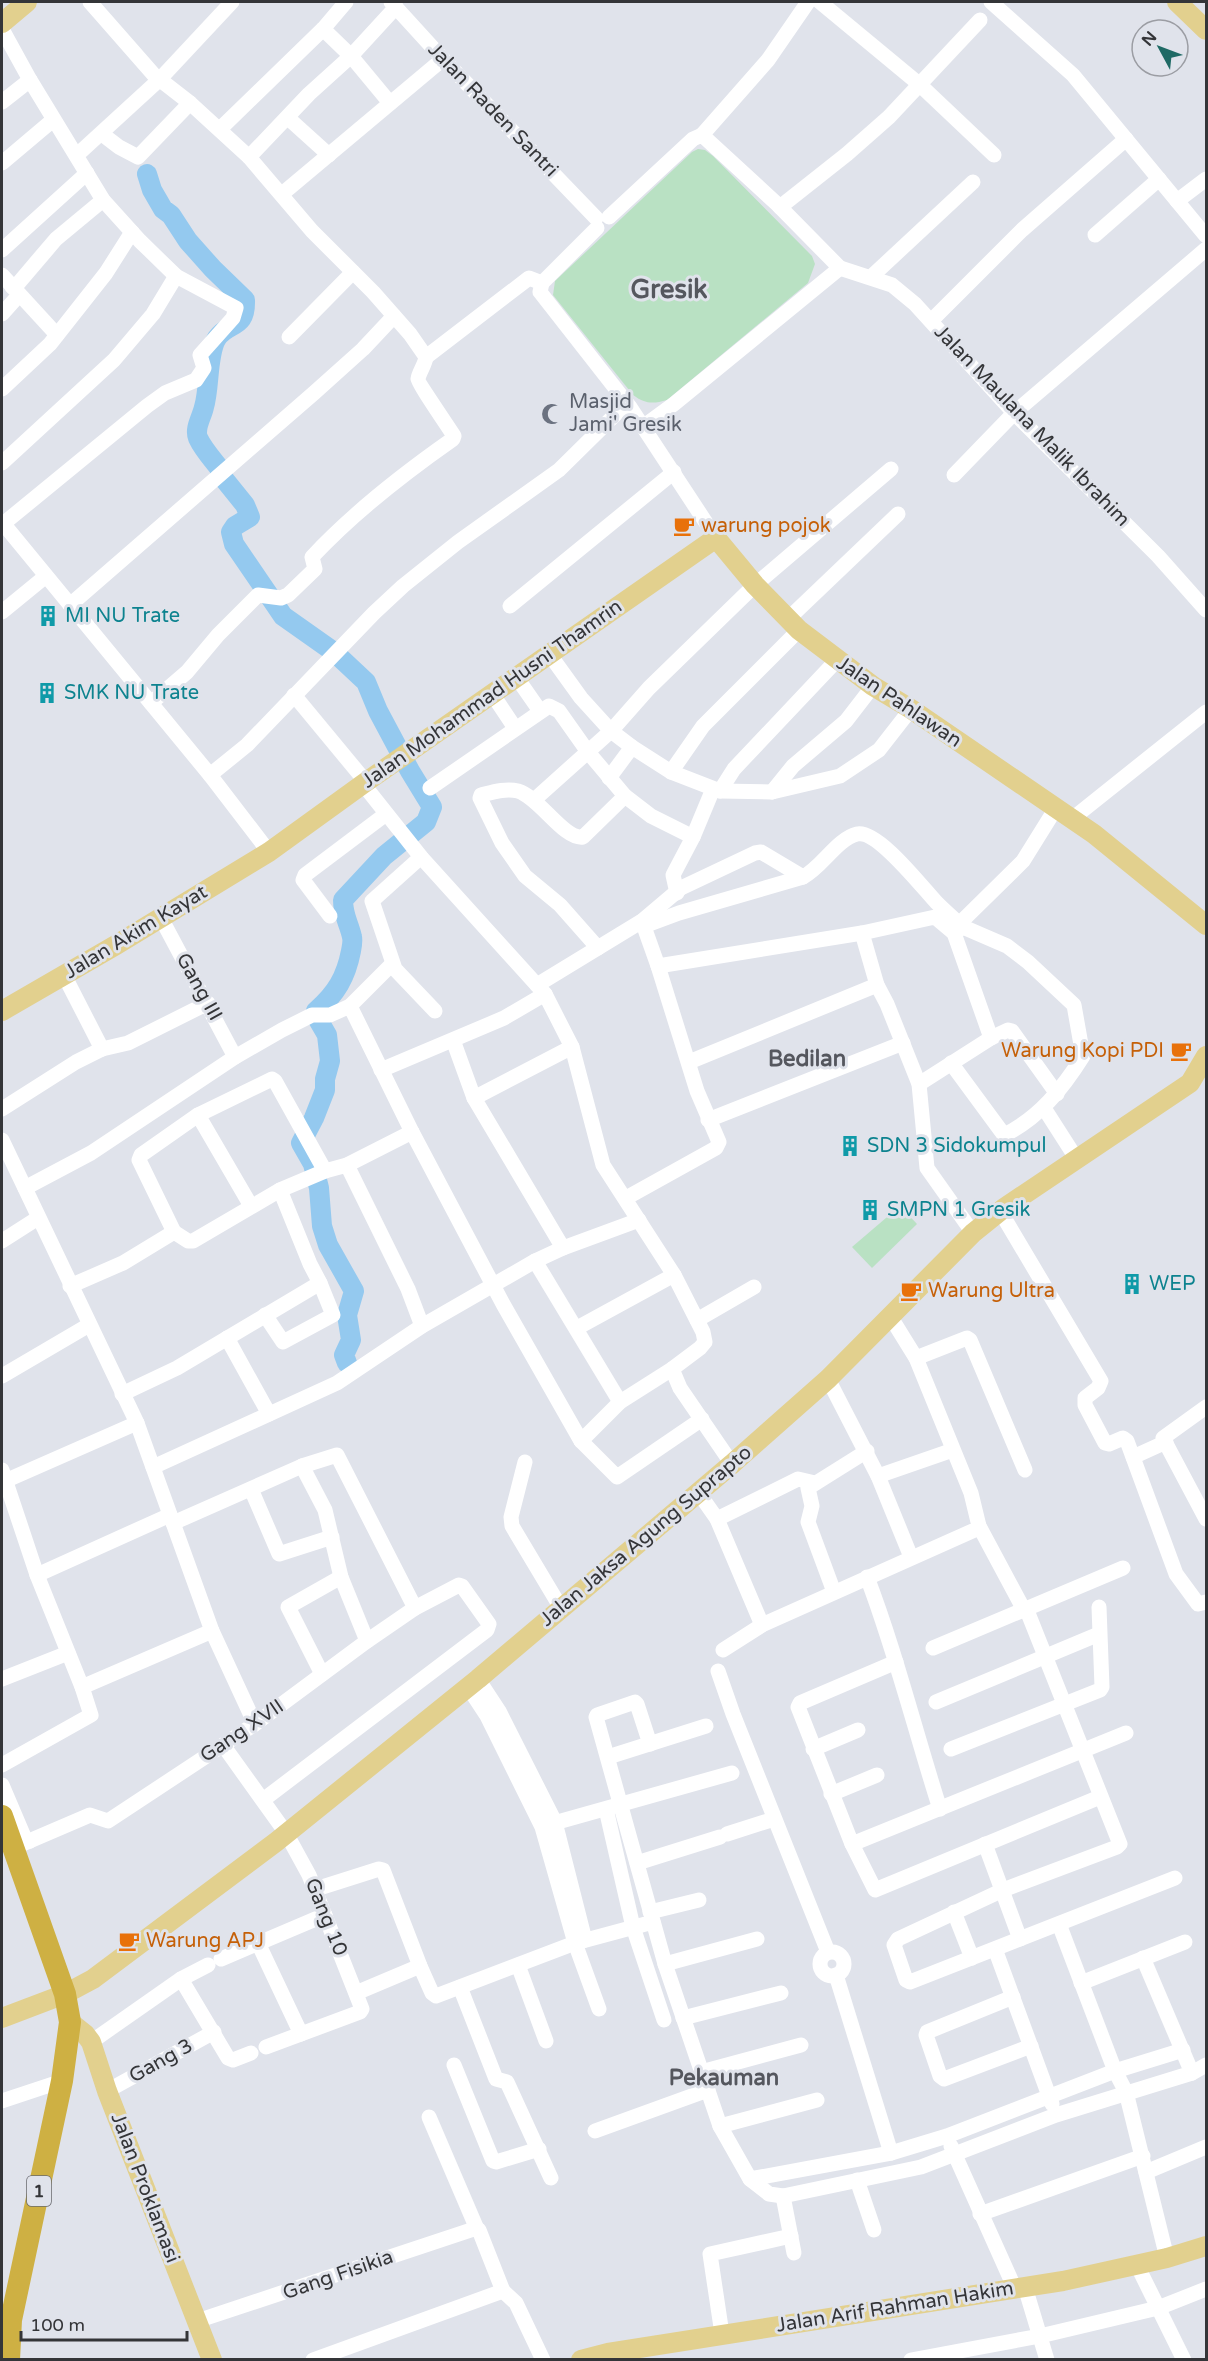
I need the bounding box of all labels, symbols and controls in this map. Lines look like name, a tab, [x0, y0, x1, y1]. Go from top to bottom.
north arrow	[1130, 18, 1190, 78]
text: N	[1138, 27, 1161, 50]
street label: Jalan Raden Santri	[423, 38, 563, 182]
district label: Gresik	[630, 274, 708, 305]
street label: Jalan Maulana Malik Ibrahim	[929, 320, 1135, 532]
place label: Masjid Jami' Gresik	[569, 390, 682, 437]
mosque icon: Masjid Jami' Gresik	[540, 402, 564, 426]
cafe icon: warung pojok	[672, 514, 696, 538]
place label: warung pojok	[701, 514, 831, 538]
street label: Jalan Mohammad Husni Thamrin	[357, 595, 627, 793]
building icon: MI NU Trate	[36, 604, 60, 628]
place label: MI NU Trate	[65, 604, 180, 628]
street label: Jalan Pahlawan	[832, 651, 966, 753]
building icon: SMK NU Trate	[35, 681, 59, 705]
place label: SMK NU Trate	[64, 681, 199, 705]
street label: Jalan Akim Kayat	[60, 880, 212, 984]
street label: Gang III	[171, 949, 227, 1025]
place label: Warung Kopi PDI	[1001, 1039, 1164, 1063]
cafe icon: Warung Kopi PDI	[1169, 1039, 1193, 1063]
district label: Bedilan	[768, 1046, 846, 1072]
building icon: SDN 3 Sidokumpul	[838, 1134, 862, 1158]
place label: SDN 3 Sidokumpul	[867, 1134, 1046, 1158]
building icon: SMPN 1 Gresik	[858, 1198, 882, 1222]
place label: SMPN 1 Gresik	[887, 1198, 1030, 1222]
building icon: WEP	[1120, 1272, 1144, 1296]
place label: WEP	[1149, 1272, 1195, 1296]
cafe icon: Warung Ultra	[899, 1279, 923, 1303]
place label: Warung Ultra	[928, 1279, 1055, 1303]
street label: Jalan Jaksa Agung Suprapto	[535, 1440, 757, 1632]
street label: Gang XVII	[196, 1694, 288, 1768]
street label: Gang 10	[300, 1875, 352, 1959]
cafe icon: Warung APJ	[117, 1929, 141, 1953]
place label: Warung APJ	[146, 1929, 264, 1953]
street label: Gang 3	[125, 2034, 197, 2088]
district label: Pekauman	[669, 2065, 779, 2091]
street label: Jalan Proklamasi	[105, 2110, 185, 2266]
road number: 1	[27, 2176, 51, 2206]
street label: Gang Fisikia	[280, 2245, 396, 2305]
street label: Jalan Arif Rahman Hakim	[775, 2276, 1015, 2338]
scale bar	[21, 2304, 188, 2342]
text: 100 m	[30, 2314, 85, 2336]

